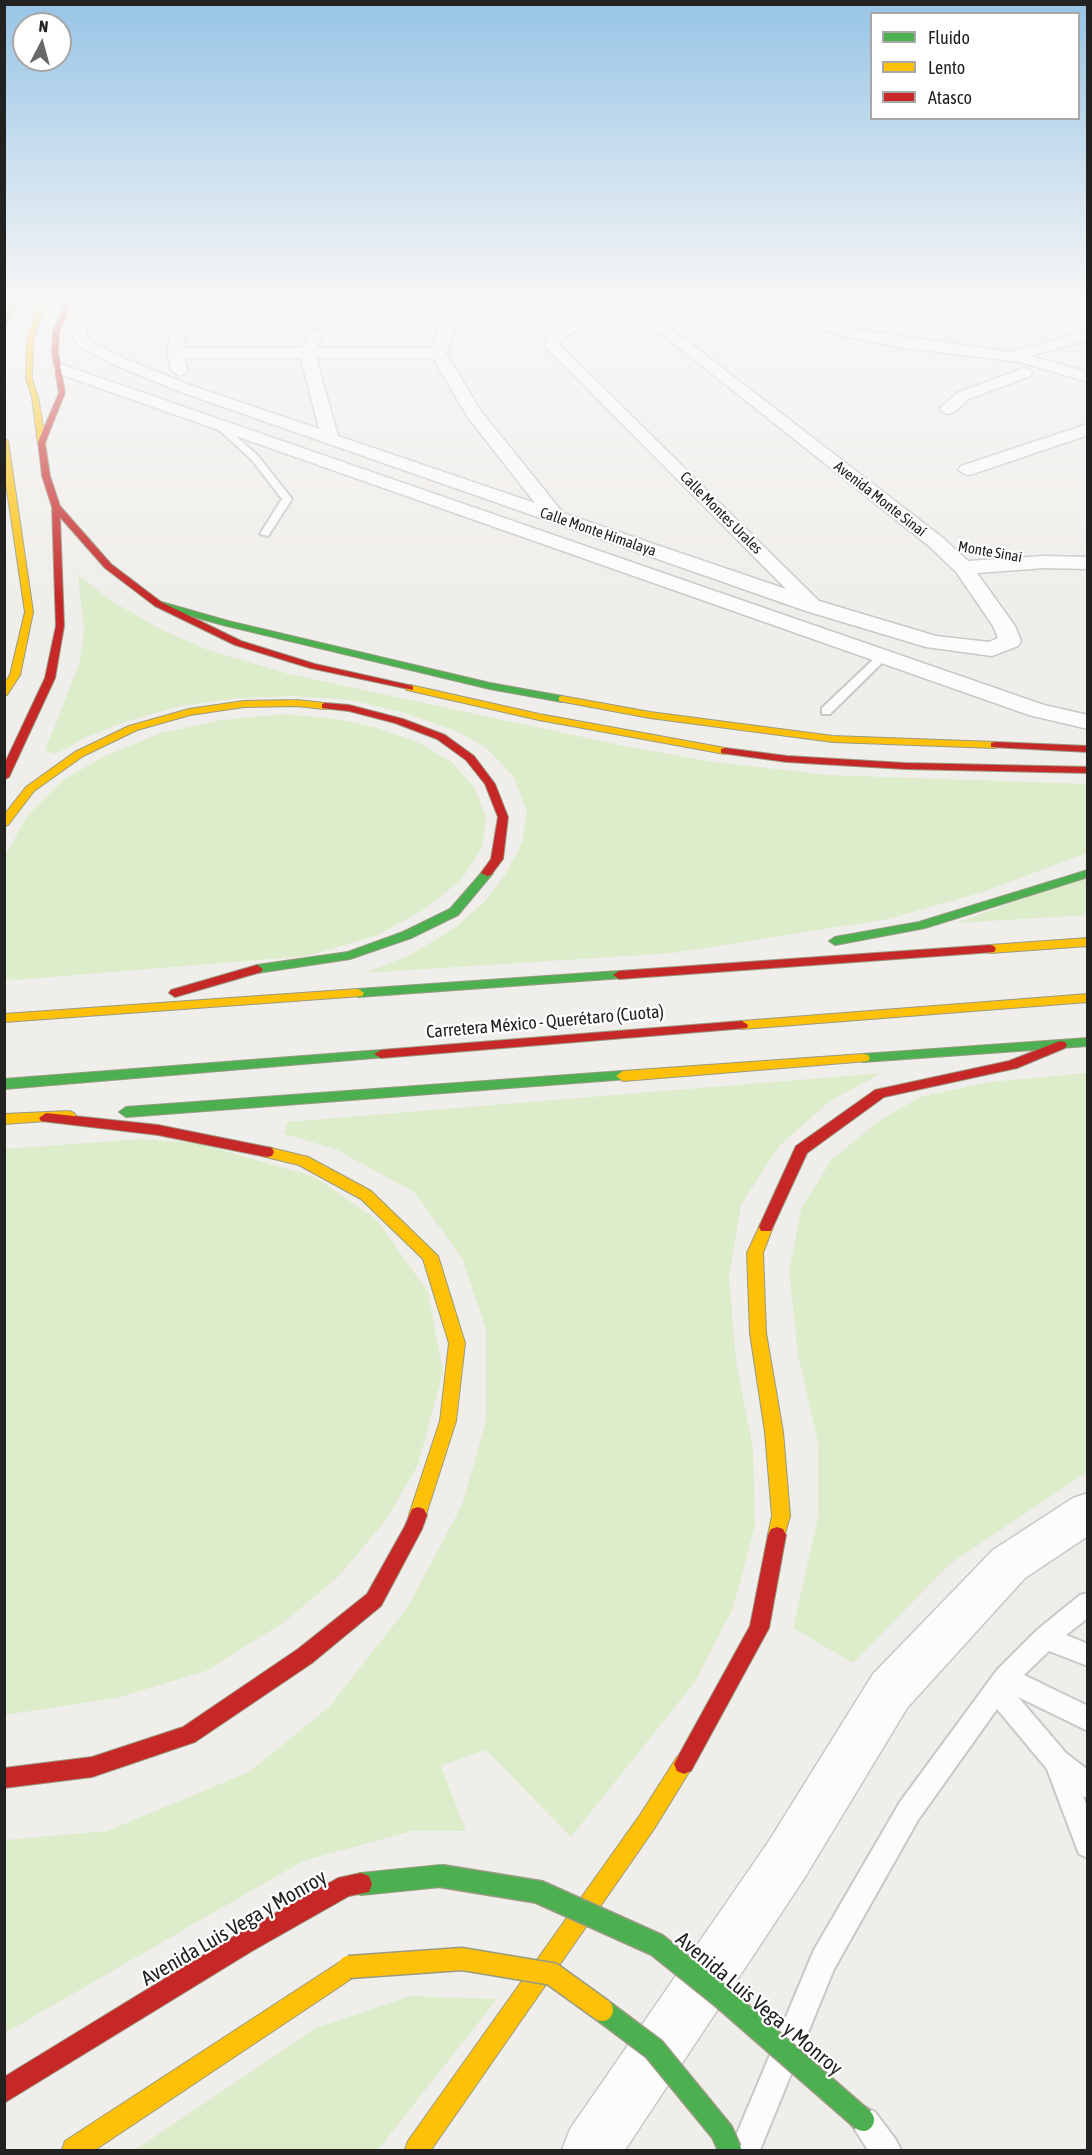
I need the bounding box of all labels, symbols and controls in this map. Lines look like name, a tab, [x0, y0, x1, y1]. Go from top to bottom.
north arrow	[12, 12, 72, 72]
legend	[870, 12, 1080, 120]
text: N	[38, 17, 49, 36]
text: Fluido	[928, 27, 970, 48]
text: Lento	[928, 57, 965, 78]
text: Atasco	[928, 87, 972, 108]
street label: Avenida Monte Sinaí	[830, 457, 930, 541]
street label: Calle Montes Urales	[676, 468, 766, 558]
street label: Calle Monte Himalaya	[538, 504, 658, 560]
street label: Monte Sinai	[956, 538, 1024, 566]
street label: Carretera México - Querétaro (Cuota)	[425, 1001, 665, 1043]
street label: Avenida Luis Vega y Monroy	[137, 1865, 331, 1991]
street label: Avenida Luis Vega y Monroy	[671, 1927, 847, 2081]

